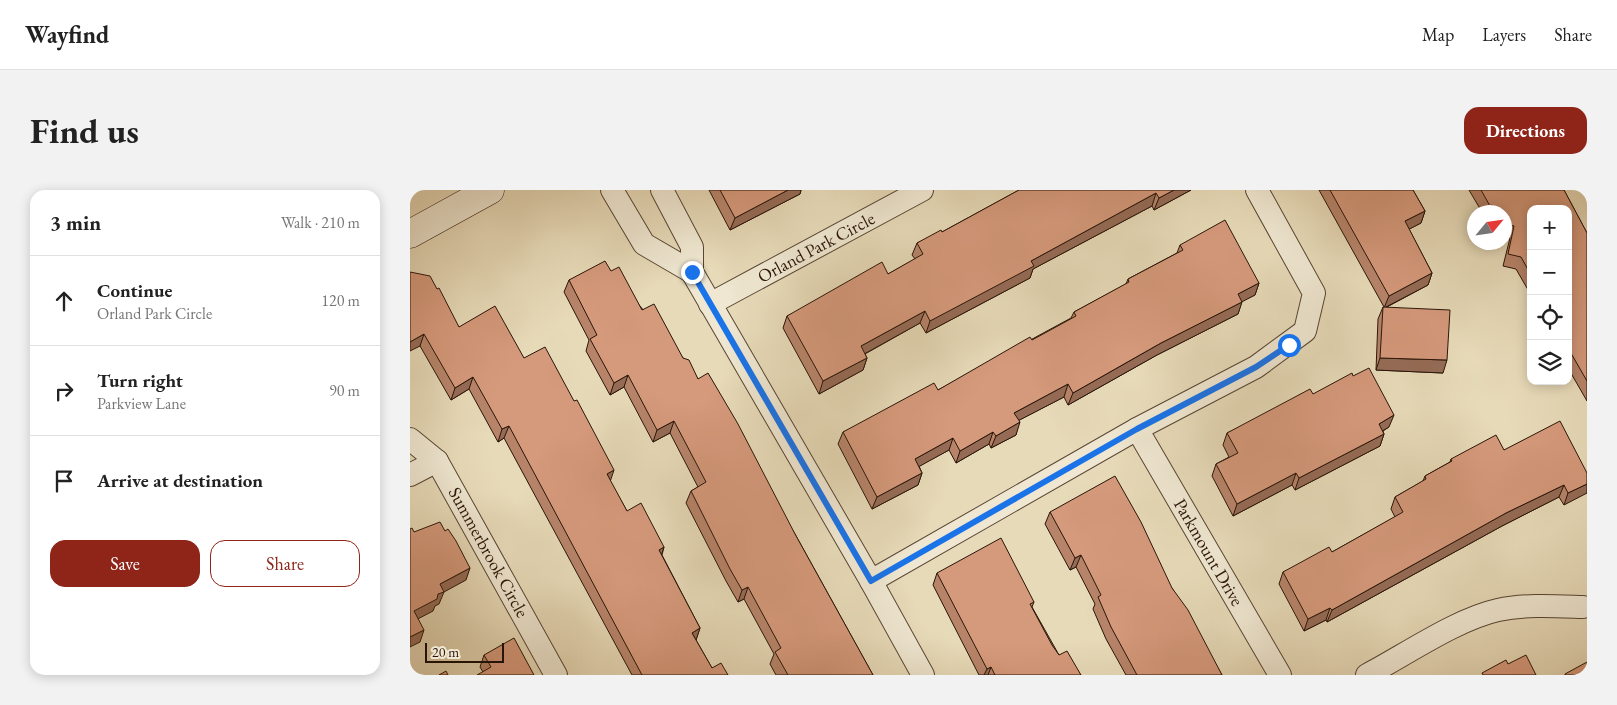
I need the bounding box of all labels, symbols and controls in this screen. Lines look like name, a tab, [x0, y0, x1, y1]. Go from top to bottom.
text: Wayfind	[25, 19, 109, 50]
text: Map	[1422, 23, 1454, 46]
text: Layers	[1482, 23, 1526, 46]
text: Share	[1554, 23, 1592, 46]
button: Directions	[1464, 107, 1587, 154]
text: Find us	[30, 108, 139, 153]
north arrow	[1467, 205, 1512, 250]
map controls	[1527, 205, 1572, 385]
button: +	[1527, 205, 1572, 250]
street label: Orland Park Circle	[753, 206, 879, 288]
text: 3 min	[50, 209, 101, 236]
text: Walk · 210 m	[281, 212, 360, 233]
button: −	[1527, 250, 1572, 295]
route end	[681, 261, 704, 284]
text: Continue	[97, 278, 172, 303]
icon: ahead	[50, 287, 78, 315]
text: 120 m	[321, 290, 360, 311]
button: locate	[1527, 295, 1572, 340]
text: Orland Park Circle	[97, 303, 212, 324]
route start	[1278, 334, 1301, 357]
button: layers	[1527, 340, 1572, 385]
text: Turn right	[97, 368, 183, 393]
icon: right	[50, 377, 78, 405]
text: 90 m	[329, 380, 360, 401]
text: Parkview Lane	[97, 393, 186, 414]
icon: arrive	[50, 467, 78, 495]
text: Arrive at destination	[97, 468, 263, 493]
street label: Summerbrook Circle	[444, 483, 534, 621]
street label: Parkmount Drive	[1169, 494, 1249, 610]
button: Save	[50, 540, 200, 587]
button: Share	[210, 540, 360, 587]
scale bar	[425, 640, 504, 663]
text: 20 m	[432, 643, 459, 661]

